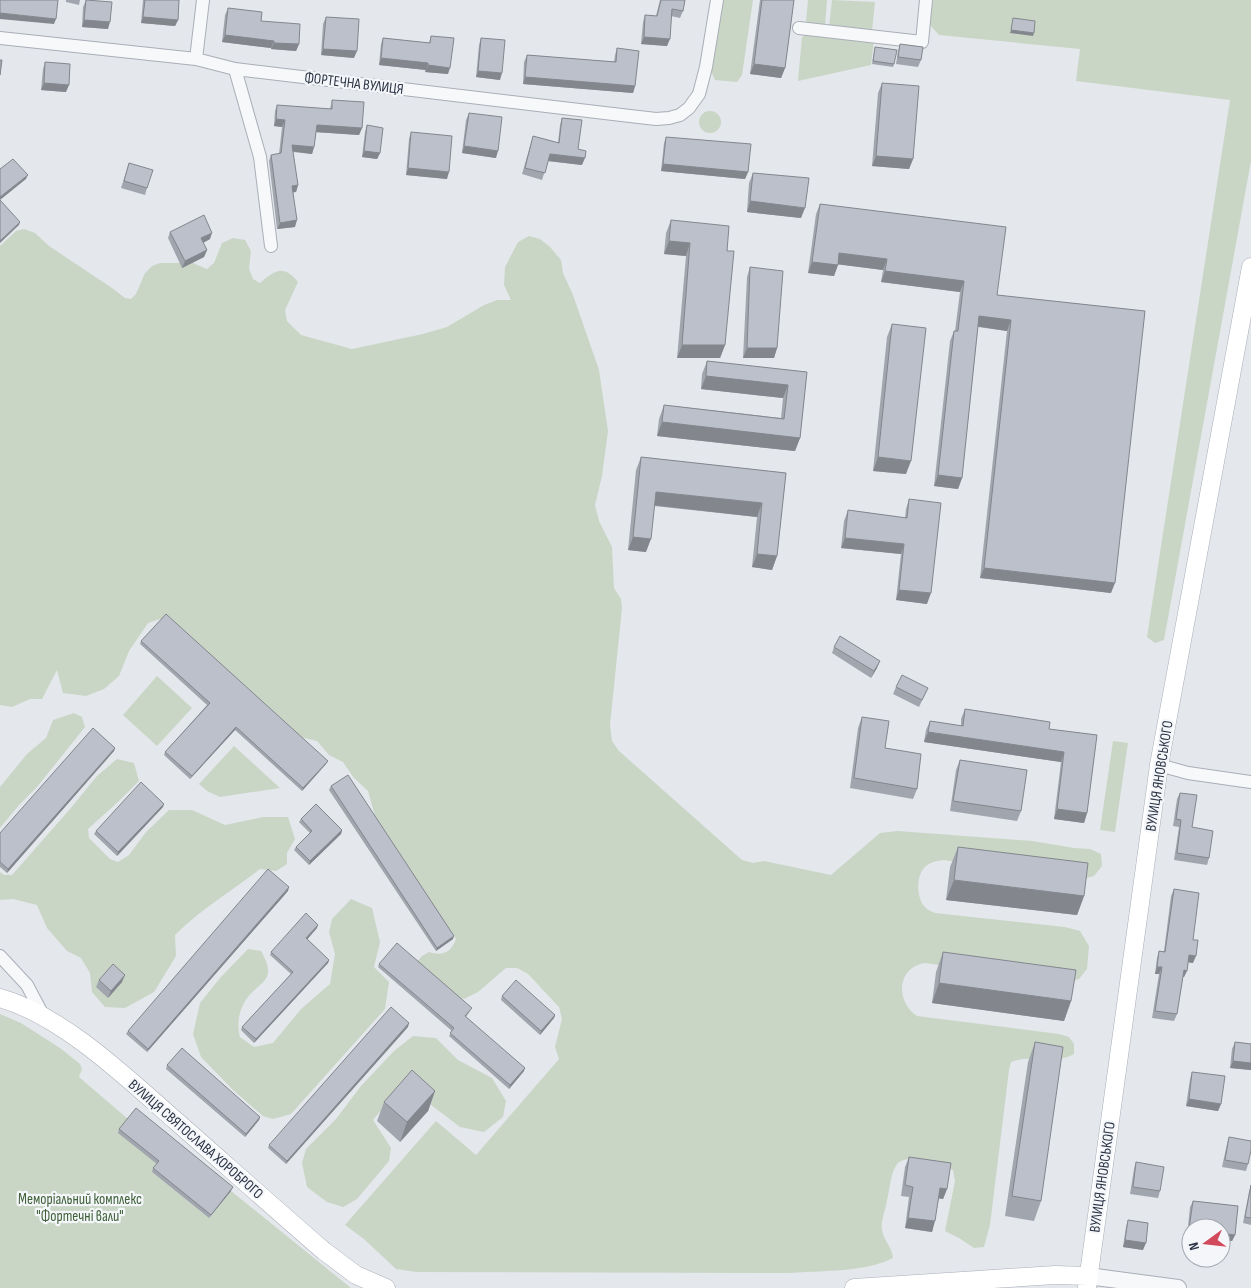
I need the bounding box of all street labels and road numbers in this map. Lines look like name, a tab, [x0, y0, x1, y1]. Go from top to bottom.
street label: ФОРТЕЧНА ВУЛИЦЯ	[303, 68, 405, 99]
street label: ВУЛИЦЯ ЯНОВСЬКОГО	[1141, 719, 1178, 833]
street label: ВУЛИЦЯ СВЯТОСЛАВА ХОРОБРОГО	[124, 1075, 267, 1203]
street label: ВУЛИЦЯ ЯНОВСЬКОГО	[1085, 1120, 1120, 1234]

